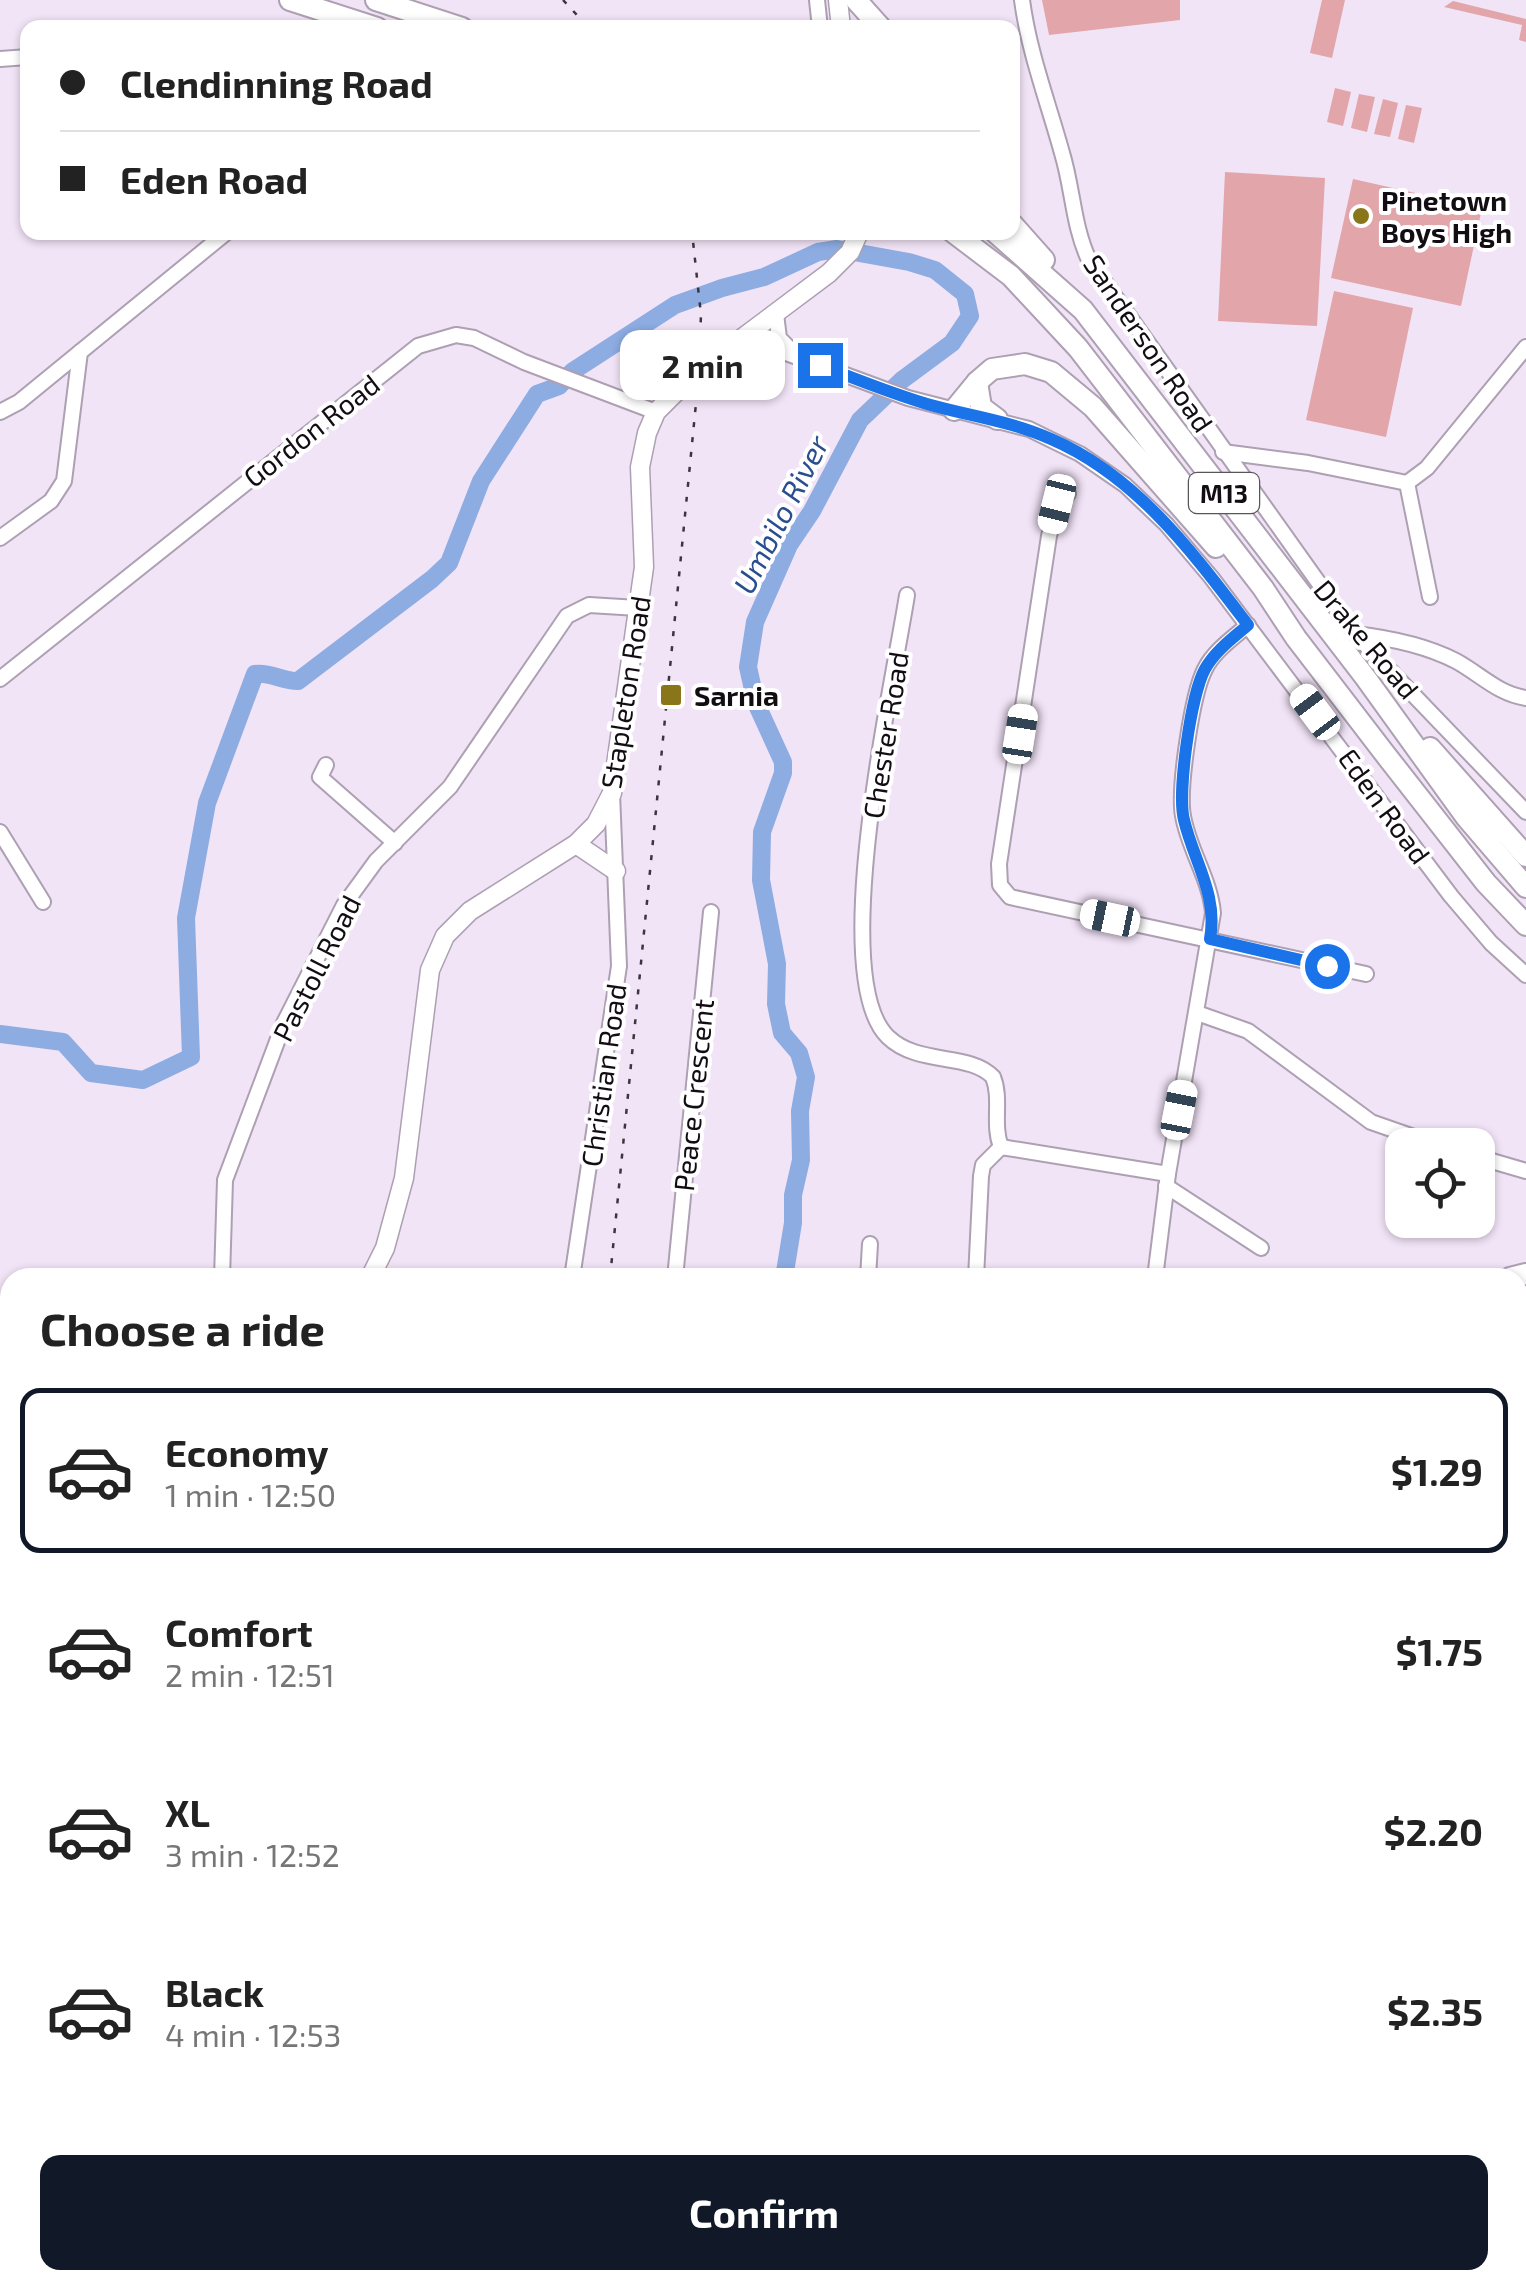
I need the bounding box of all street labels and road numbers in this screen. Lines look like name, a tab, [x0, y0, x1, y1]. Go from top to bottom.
street label: Sanderson Road	[1077, 248, 1221, 438]
street label: Gordon Road	[236, 366, 386, 494]
road number: M13	[1189, 473, 1259, 513]
street label: Drake Road	[1307, 573, 1427, 705]
street label: Stapleton Road	[593, 593, 657, 791]
street label: Chester Road	[855, 649, 915, 821]
street label: Eden Road	[1332, 742, 1438, 870]
street label: Pastoll Road	[265, 889, 367, 1047]
street label: Christian Road	[573, 981, 633, 1169]
street label: Peace Crescent	[666, 997, 720, 1193]

